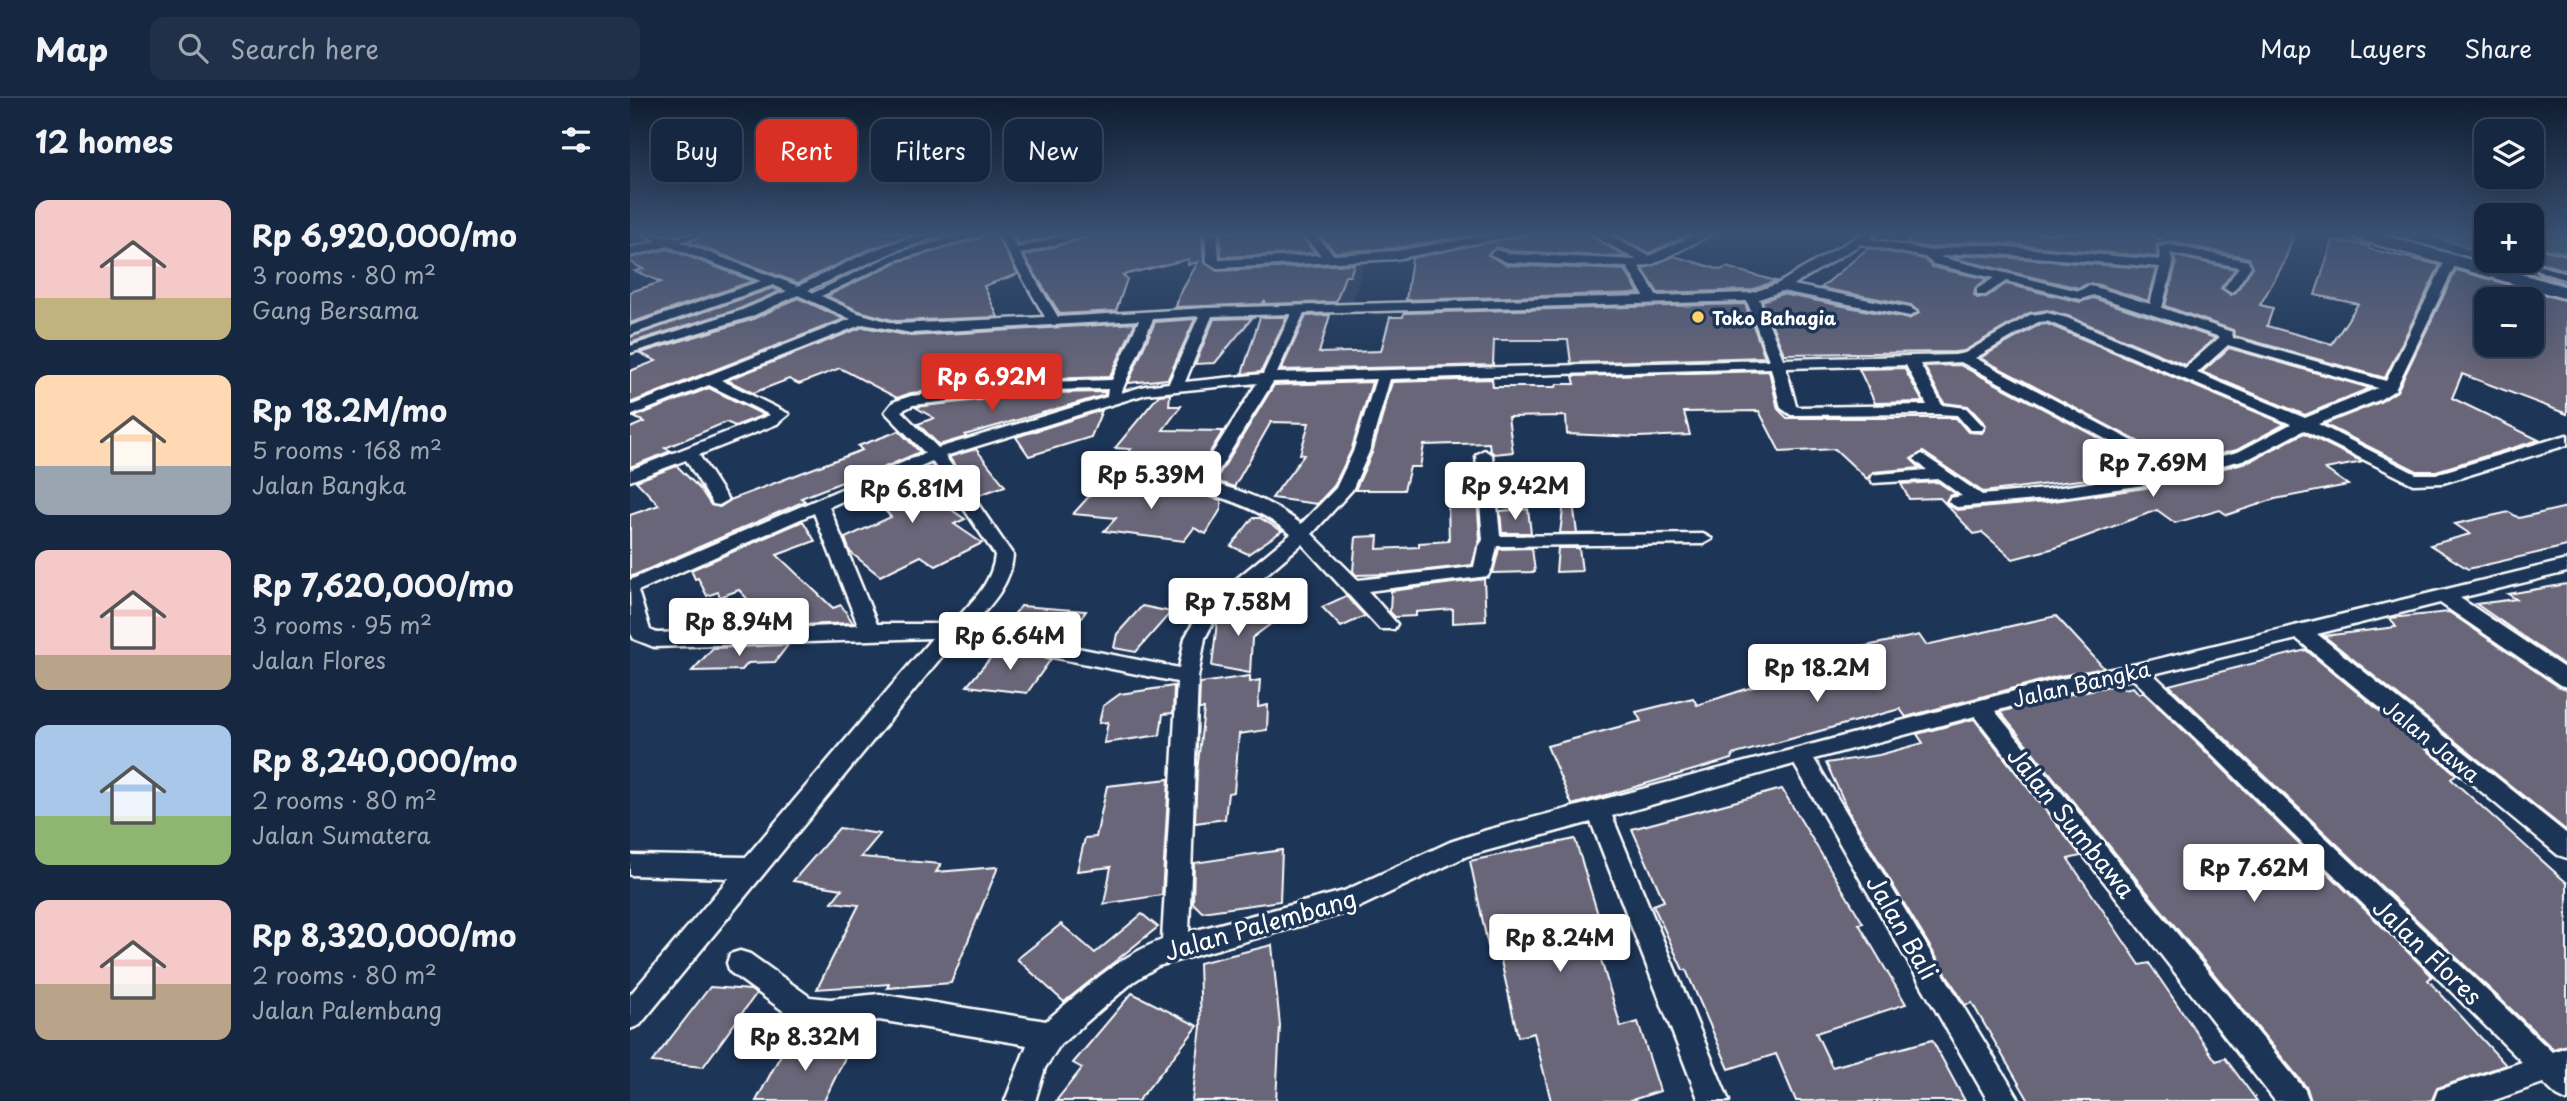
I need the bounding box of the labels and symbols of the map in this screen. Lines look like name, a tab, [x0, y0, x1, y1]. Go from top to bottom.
place label: Toko Bahagia	[1712, 304, 1837, 331]
marker: Toko Bahagia	[1690, 309, 1706, 325]
pin: Rp 6.92M	[920, 354, 1064, 413]
pin: Rp 7.69M	[2081, 440, 2225, 499]
pin: Rp 5.39M	[1079, 452, 1223, 511]
pin: Rp 9.42M	[1443, 462, 1587, 522]
pin: Rp 6.81M	[840, 466, 984, 525]
pin: Rp 7.58M	[1166, 578, 1310, 638]
pin: Rp 8.94M	[667, 598, 811, 658]
pin: Rp 6.64M	[938, 612, 1082, 672]
pin: Rp 18.2M	[1745, 644, 1889, 704]
street label: Jalan Bangka	[2009, 652, 2153, 714]
street label: Jalan Jawa	[2377, 691, 2488, 790]
street label: Jalan Sumbawa	[1999, 738, 2145, 906]
pin: Rp 7.62M	[2182, 844, 2326, 904]
street label: Jalan Bali	[1858, 868, 1948, 986]
street label: Jalan Palembang	[1160, 879, 1360, 969]
street label: Jalan Flores	[2365, 889, 2491, 1013]
pin: Rp 8.24M	[1488, 914, 1632, 974]
pin: Rp 8.32M	[733, 1014, 877, 1073]

